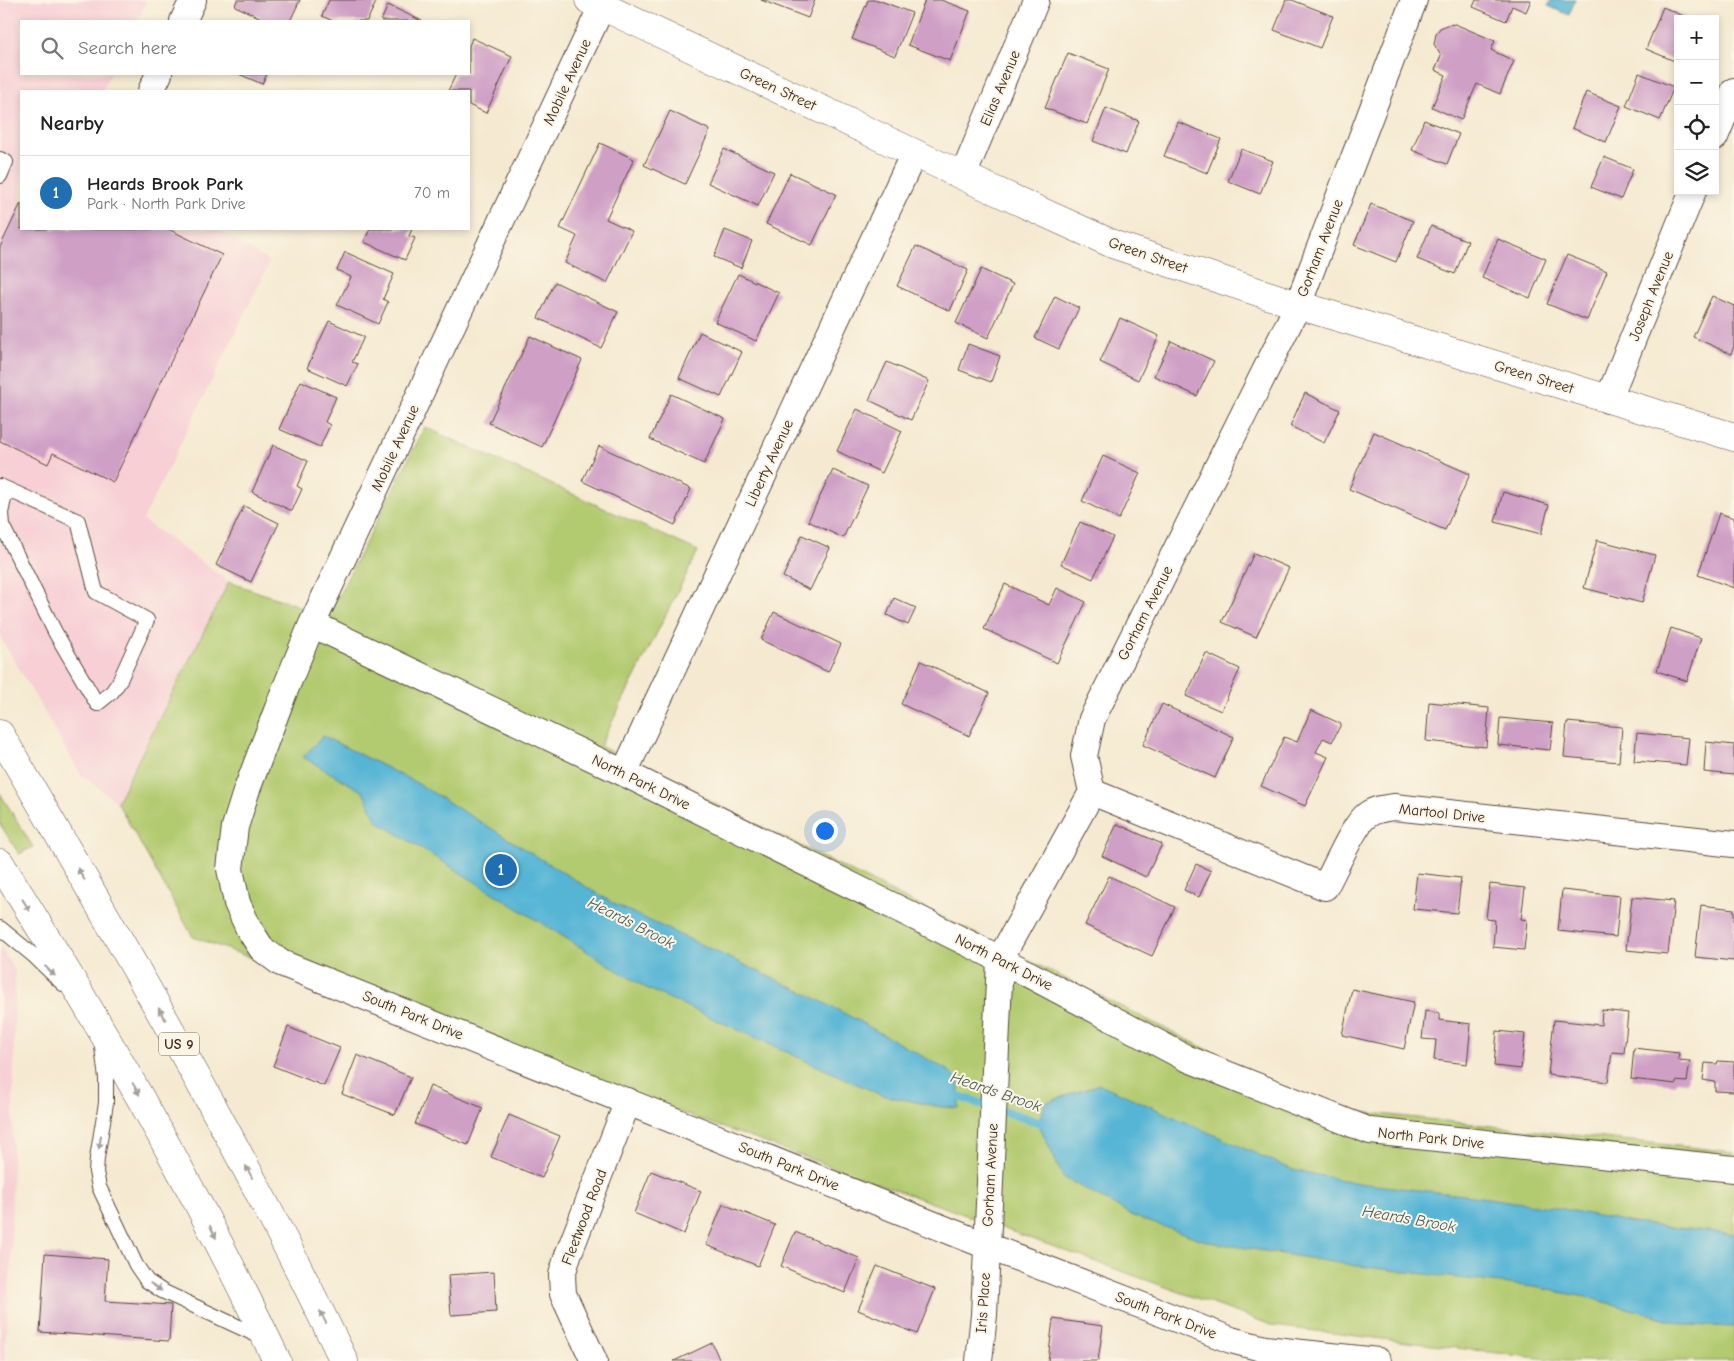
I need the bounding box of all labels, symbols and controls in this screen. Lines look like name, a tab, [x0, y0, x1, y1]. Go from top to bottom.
map controls	[1674, 15, 1719, 195]
button: +	[1674, 15, 1719, 60]
search box	[20, 20, 470, 75]
icon: search	[38, 34, 66, 62]
street label: Mobile Avenue	[539, 35, 595, 128]
text: Search here	[78, 37, 177, 59]
street label: Elias Avenue	[976, 47, 1024, 129]
button: −	[1674, 60, 1719, 105]
street label: Green Street	[737, 63, 820, 115]
button: locate	[1674, 105, 1719, 150]
text: Nearby	[40, 111, 104, 135]
button: layers	[1674, 150, 1719, 195]
text: Heards Brook Park	[87, 173, 243, 195]
text: 1	[53, 184, 59, 202]
text: 70 m	[414, 184, 450, 202]
text: Park · North Park Drive	[87, 195, 245, 213]
street label: Gorham Avenue	[1293, 196, 1347, 300]
street label: Green Street	[1106, 233, 1191, 277]
street label: Joseph Avenue	[1625, 248, 1677, 343]
street label: Green Street	[1492, 356, 1577, 398]
street label: Mobile Avenue	[367, 401, 423, 494]
street label: Liberty Avenue	[741, 416, 797, 509]
street label: Gorham Avenue	[1113, 562, 1177, 663]
street label: North Park Drive	[589, 750, 694, 814]
street label: Martool Drive	[1398, 800, 1486, 827]
your location	[812, 818, 838, 844]
pin: 1	[485, 851, 517, 889]
one-way arrow	[77, 866, 85, 881]
water label: Heards Brook	[585, 893, 677, 953]
one-way arrow	[21, 898, 30, 911]
street label: North Park Drive	[952, 930, 1056, 995]
one-way arrow	[44, 965, 56, 977]
street label: South Park Drive	[360, 987, 467, 1044]
one-way arrow	[158, 1008, 167, 1021]
road number: US 9	[159, 1032, 199, 1056]
water label: Heards Brook	[948, 1068, 1044, 1116]
one-way arrow	[131, 1083, 140, 1096]
street label: Gorham Avenue	[978, 1122, 1002, 1227]
street label: North Park Drive	[1377, 1123, 1486, 1153]
one-way arrow	[95, 1134, 103, 1150]
street label: South Park Drive	[736, 1138, 843, 1195]
one-way arrow	[245, 1165, 253, 1180]
street label: Fleetwood Road	[557, 1167, 611, 1267]
water label: Heards Brook	[1361, 1202, 1457, 1236]
one-way arrow	[209, 1225, 217, 1240]
street label: Iris Place	[972, 1272, 994, 1334]
one-way arrow	[150, 1282, 163, 1292]
street label: South Park Drive	[1113, 1287, 1220, 1343]
one-way arrow	[319, 1310, 327, 1324]

